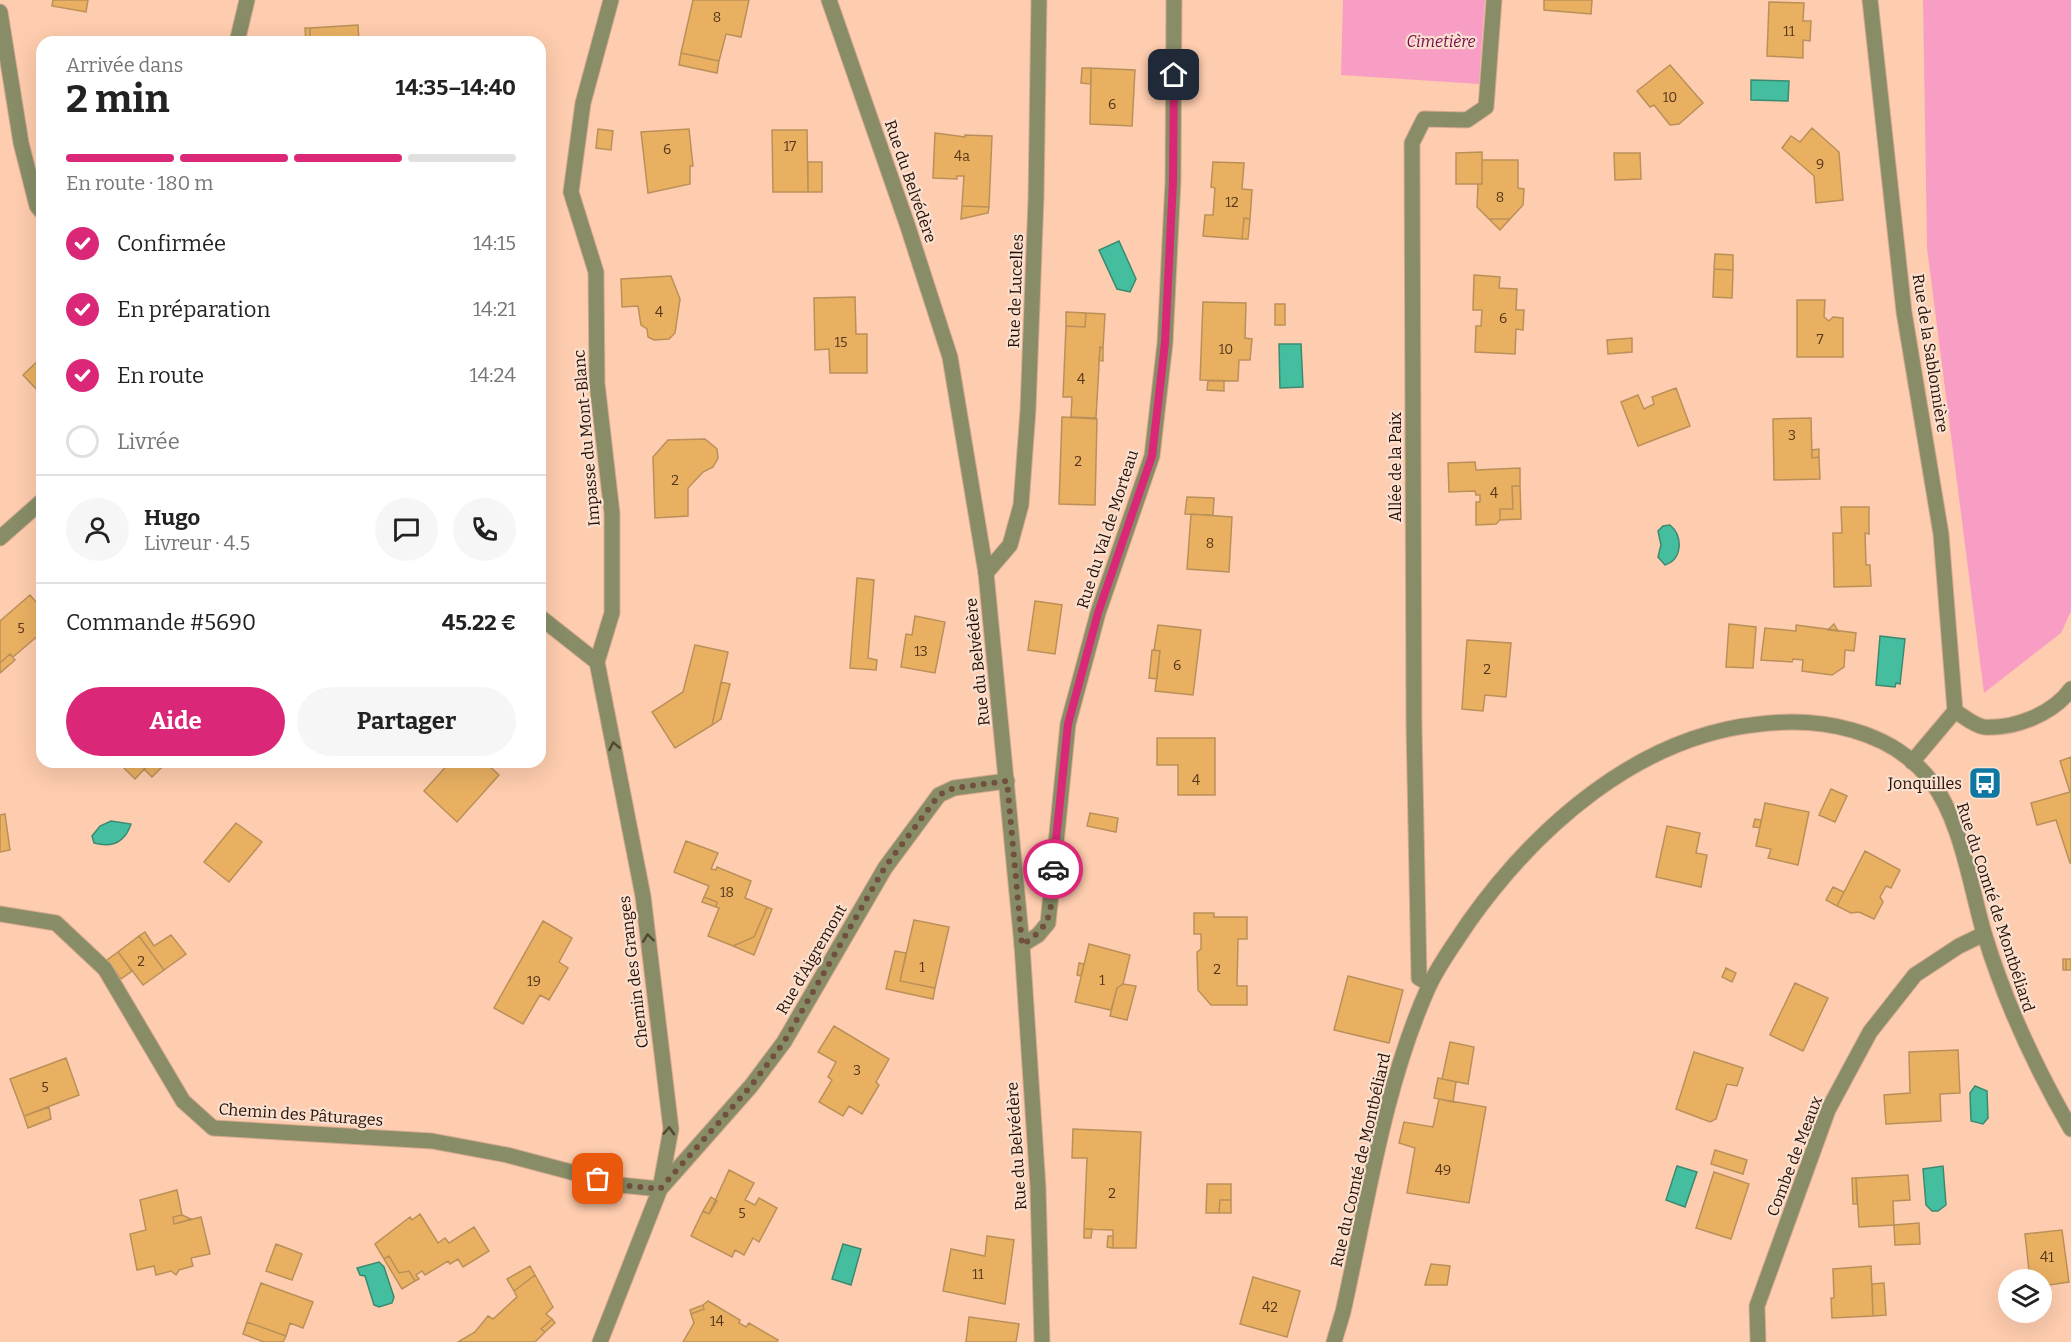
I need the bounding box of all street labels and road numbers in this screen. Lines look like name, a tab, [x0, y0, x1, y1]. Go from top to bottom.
street label: Rue du Belvédère	[881, 117, 940, 245]
street label: Rue de Lucelles	[1004, 234, 1027, 348]
street label: Rue de la Sablonnière	[1909, 272, 1952, 434]
street label: Impasse du Mont-Blanc	[569, 349, 604, 527]
street label: Allée de la Paix	[1386, 412, 1405, 522]
street label: Rue du Val de Morteau	[1073, 447, 1142, 611]
street label: Rue du Belvédère	[961, 597, 994, 727]
street label: Rue du Comté de Montbéliard	[1953, 800, 2039, 1015]
street label: Chemin des Granges	[615, 895, 652, 1049]
street label: Rue d'Aigremont	[772, 901, 851, 1018]
street label: Rue du Comté de Montbéliard	[1327, 1051, 1395, 1269]
street label: Rue du Belvédère	[1003, 1081, 1030, 1211]
street label: Combe de Meaux	[1763, 1093, 1826, 1219]
street label: Chemin des Pâturages	[218, 1099, 384, 1130]

